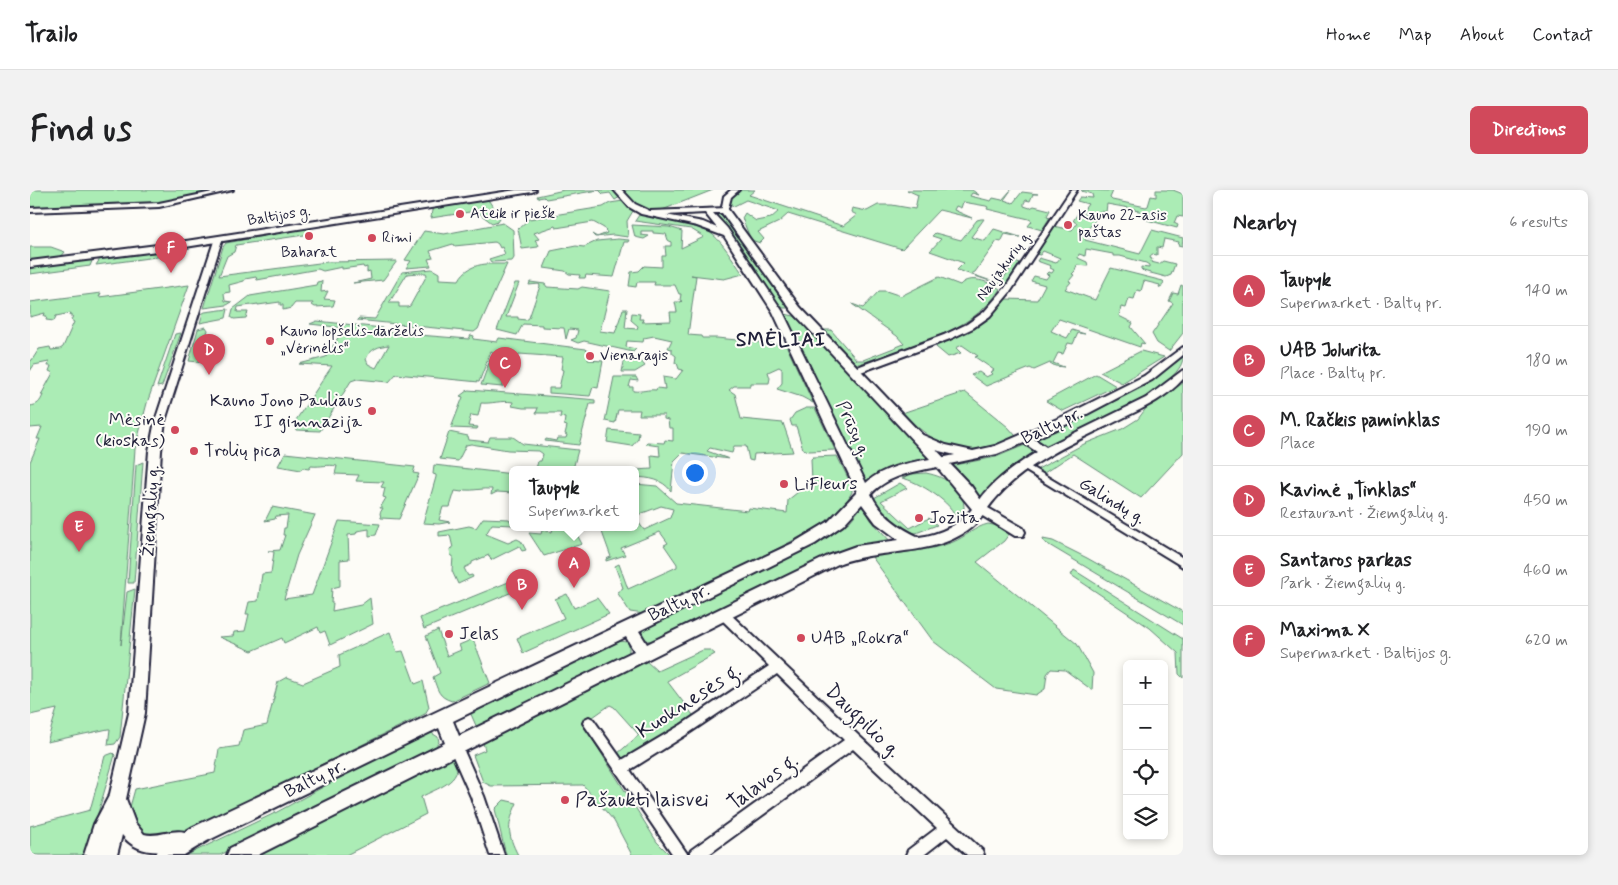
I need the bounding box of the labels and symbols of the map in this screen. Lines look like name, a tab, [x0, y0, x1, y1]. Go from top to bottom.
street label: Baltijos g.	[246, 201, 312, 232]
place label: Ateik ir piešk	[470, 204, 556, 224]
place label: Kauno 22-asis paštas	[1078, 206, 1167, 243]
marker: Ateik ir piešk	[454, 208, 466, 220]
marker: Kauno 22-asis paštas	[1062, 219, 1074, 231]
street label: Naujakurių g.	[972, 227, 1036, 305]
place label: Rimi	[382, 228, 412, 248]
marker: Baharat	[303, 230, 315, 242]
pin: F	[155, 232, 187, 273]
marker: Rimi	[366, 232, 378, 244]
place label: Baharat	[281, 243, 337, 263]
place label: Kauno lopšelis-darželis „Vėrinėlis“	[280, 322, 424, 359]
district label: SMĖLIAI	[736, 328, 826, 353]
pin: D	[193, 334, 225, 375]
marker: Kauno lopšelis-darželis „Vėrinėlis“	[264, 335, 276, 347]
place label: Vienaragis	[600, 346, 669, 366]
pin: C	[489, 347, 521, 388]
marker: Vienaragis	[584, 350, 596, 362]
place label: Kauno Jono Pauliaus II gimnazija	[210, 389, 362, 434]
street label: Prūsų g.	[830, 397, 876, 461]
street label: Baltų pr.	[1017, 401, 1087, 451]
marker: Kauno Jono Pauliaus II gimnazija	[366, 405, 378, 417]
place label: Mėsinė (kioskas)	[95, 408, 166, 453]
marker: Mėsinė (kioskas)	[169, 424, 181, 436]
place label: Trolių pica	[204, 439, 281, 463]
marker: Trolių pica	[188, 445, 200, 457]
your location	[682, 460, 708, 486]
street label: Žiemgalių g.	[137, 465, 167, 557]
place label: LiFleurs	[794, 472, 858, 496]
street label: Galindų g.	[1074, 472, 1150, 530]
marker: LiFleurs	[778, 478, 790, 490]
place label: Jozita	[929, 506, 979, 530]
pin: E	[63, 511, 95, 552]
marker: Jozita	[913, 512, 925, 524]
pin: A	[558, 547, 590, 588]
pin: B	[506, 569, 538, 610]
street label: Baltų pr.	[644, 578, 714, 628]
place label: Jelas	[459, 622, 499, 646]
place label: UAB „Rokra“	[811, 626, 909, 650]
marker: Jelas	[443, 628, 455, 640]
marker: UAB „Rokra“	[795, 632, 807, 644]
street label: Kuoknesės g.	[631, 657, 748, 747]
street label: Daugpilio g.	[817, 678, 907, 766]
street label: Talavos g.	[722, 747, 805, 819]
street label: Baltų pr.	[280, 754, 350, 804]
place label: Pašaukti laisvei	[575, 786, 709, 814]
marker: Pašaukti laisvei	[559, 794, 571, 806]

